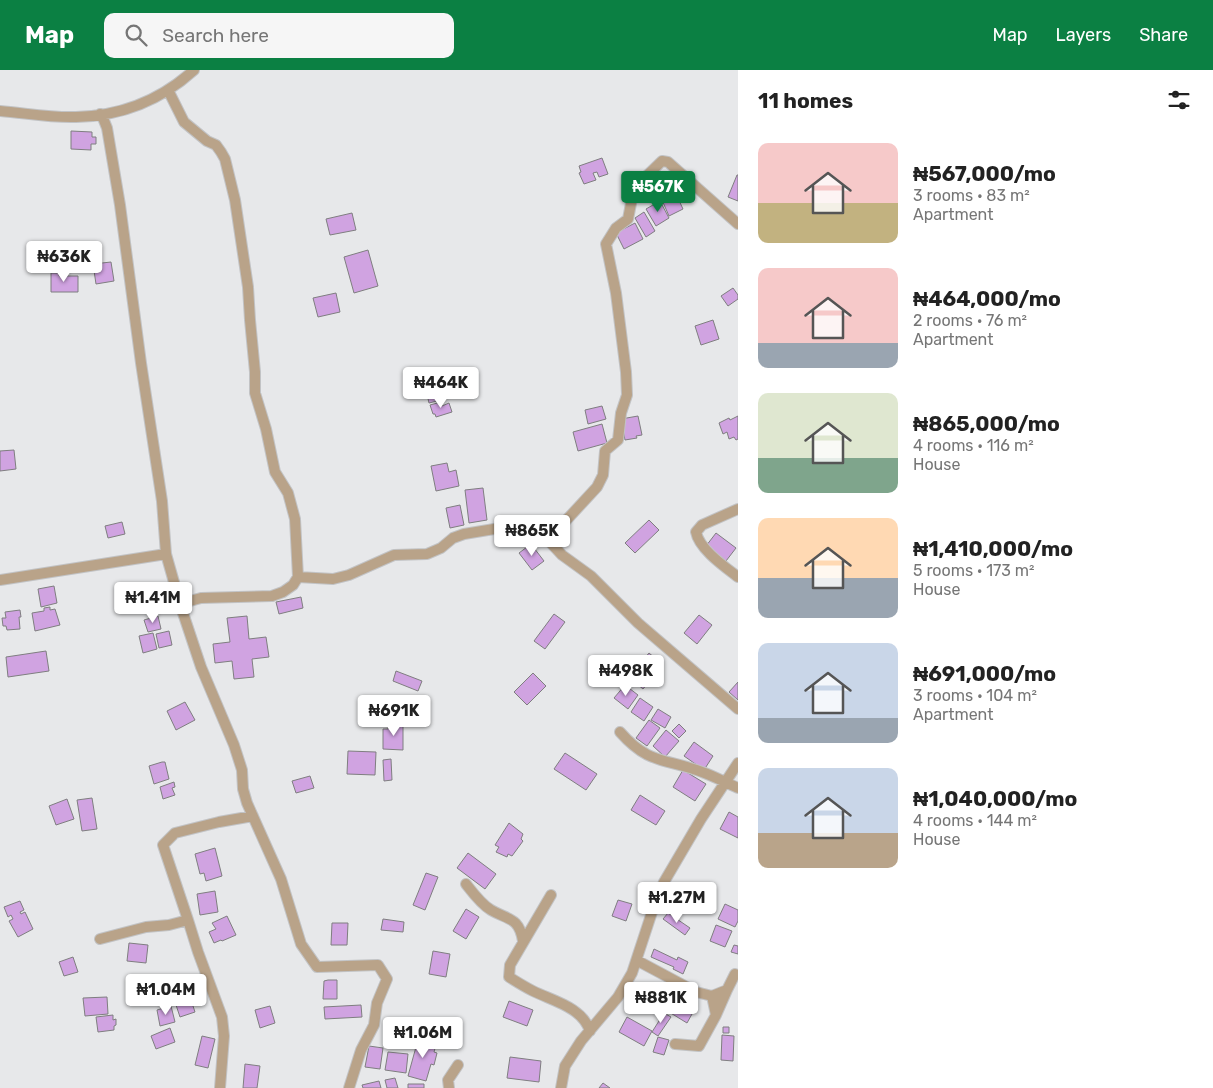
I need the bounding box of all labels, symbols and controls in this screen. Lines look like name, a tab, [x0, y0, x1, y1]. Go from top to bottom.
search box	[104, 13, 454, 58]
text: Map	[25, 21, 74, 49]
icon: search	[122, 21, 150, 49]
text: Search here	[162, 24, 269, 47]
text: Map	[993, 24, 1028, 46]
text: Layers	[1056, 24, 1111, 46]
text: Share	[1139, 24, 1188, 46]
icon: filters	[1165, 86, 1193, 114]
text: 11 homes	[758, 88, 853, 113]
text: ₦567,000/mo	[913, 161, 1056, 186]
icon: home	[798, 163, 858, 223]
pin: ₦567K	[623, 170, 693, 213]
text: ₦567K	[632, 177, 684, 196]
text: 3 rooms · 83 m²	[913, 186, 1030, 205]
text: Apartment	[913, 205, 993, 224]
pin: ₦636K	[29, 240, 99, 283]
text: ₦636K	[37, 247, 91, 266]
text: ₦464,000/mo	[913, 286, 1061, 311]
icon: home	[798, 288, 858, 348]
text: 2 rooms · 76 m²	[913, 311, 1027, 330]
text: Apartment	[913, 330, 993, 349]
pin: ₦464K	[406, 366, 476, 409]
text: ₦464K	[414, 373, 468, 392]
text: ₦865,000/mo	[913, 411, 1060, 436]
icon: home	[798, 413, 858, 473]
text: 4 rooms · 116 m²	[913, 436, 1034, 455]
text: House	[913, 455, 960, 474]
pin: ₦865K	[497, 514, 567, 557]
text: ₦865K	[505, 521, 559, 540]
text: ₦1,410,000/mo	[913, 536, 1073, 561]
icon: home	[798, 538, 858, 598]
text: 5 rooms · 173 m²	[913, 561, 1035, 580]
text: House	[913, 580, 960, 599]
pin: ₦1.41M	[112, 582, 194, 624]
text: ₦1.41M	[125, 588, 181, 607]
pin: ₦498K	[591, 654, 661, 697]
text: ₦498K	[599, 661, 653, 680]
text: ₦691,000/mo	[913, 661, 1056, 686]
icon: home	[798, 663, 858, 723]
text: 3 rooms · 104 m²	[913, 686, 1037, 705]
pin: ₦691K	[359, 694, 429, 737]
text: ₦691K	[369, 701, 419, 720]
text: Apartment	[913, 705, 993, 724]
text: ₦1,040,000/mo	[913, 786, 1077, 811]
icon: home	[798, 788, 858, 848]
text: 4 rooms · 144 m²	[913, 811, 1037, 830]
text: House	[913, 830, 960, 849]
pin: ₦1.27M	[636, 882, 718, 924]
text: ₦1.27M	[649, 888, 705, 907]
pin: ₦1.04M	[125, 974, 207, 1016]
text: ₦1.04M	[137, 980, 196, 999]
pin: ₦881K	[626, 982, 696, 1024]
text: ₦881K	[635, 988, 687, 1007]
pin: ₦1.06M	[382, 1016, 464, 1059]
text: ₦1.06M	[394, 1023, 452, 1042]

